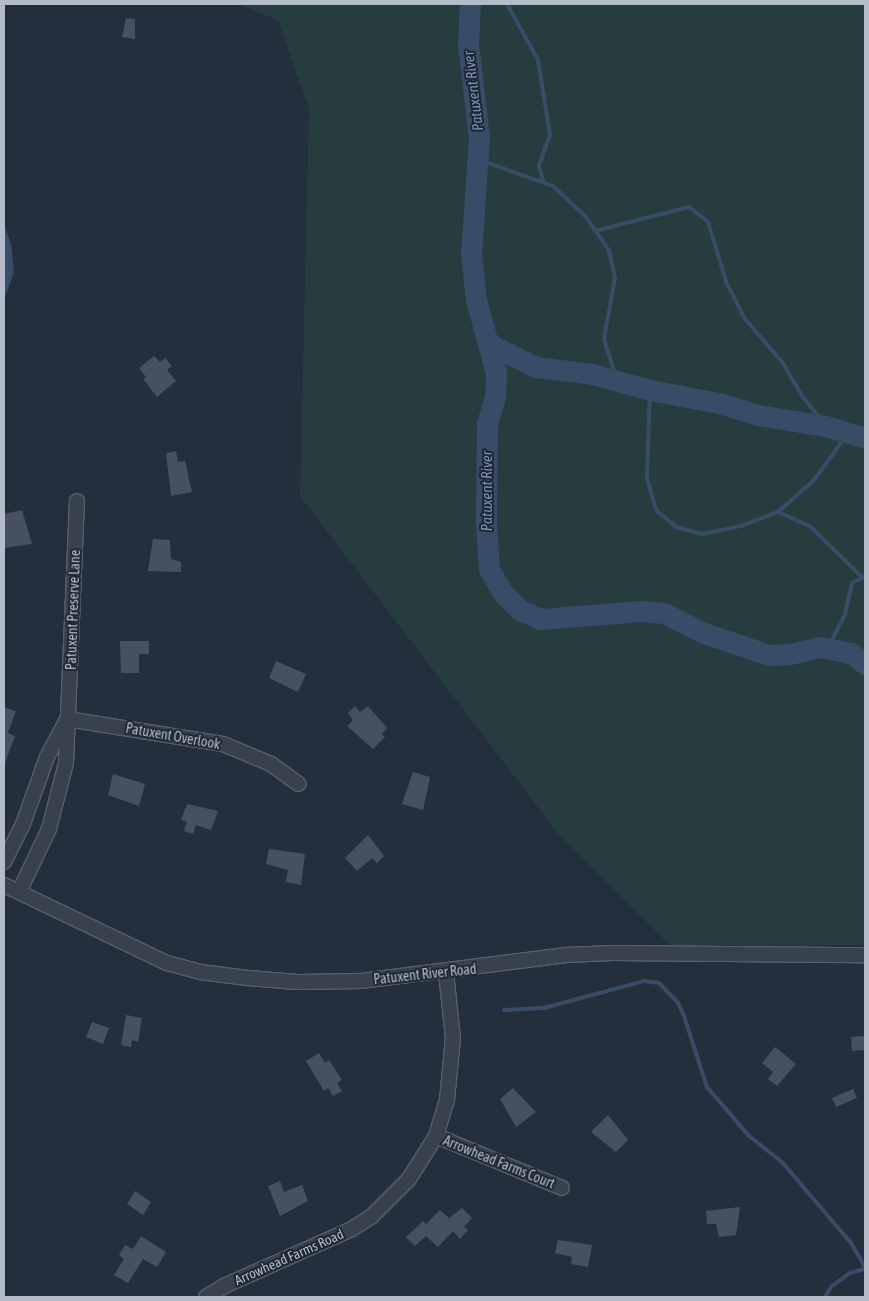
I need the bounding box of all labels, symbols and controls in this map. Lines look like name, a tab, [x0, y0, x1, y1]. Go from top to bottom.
water label: Patuxent River	[459, 50, 487, 132]
water label: Patuxent River	[478, 451, 496, 531]
street label: Patuxent Preserve Lane	[63, 550, 83, 670]
street label: Patuxent Overlook	[124, 719, 222, 753]
street label: Patuxent River Road	[373, 960, 477, 988]
street label: Arrowhead Farms Court	[441, 1132, 557, 1192]
street label: Arrowhead Farms Road	[232, 1225, 346, 1289]

